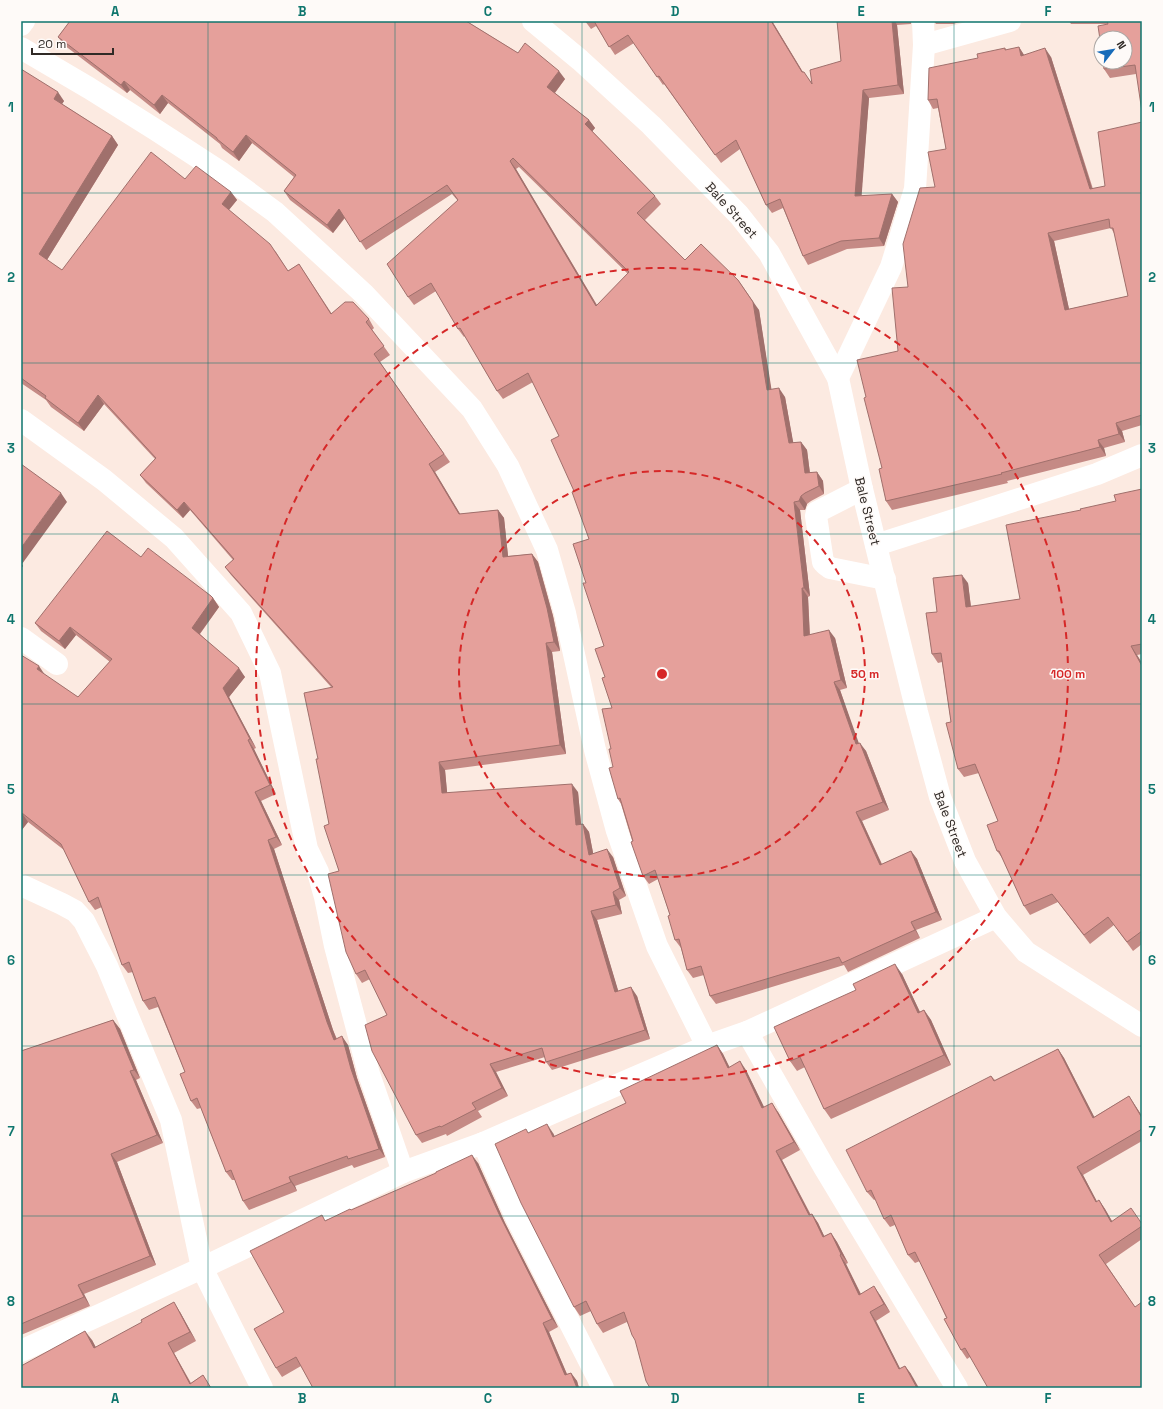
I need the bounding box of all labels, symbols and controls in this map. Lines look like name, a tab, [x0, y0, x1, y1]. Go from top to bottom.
text: A	[111, 3, 120, 20]
text: B	[298, 3, 307, 20]
text: C	[484, 3, 492, 20]
text: D	[671, 3, 680, 20]
text: E	[857, 3, 865, 20]
text: F	[1045, 3, 1052, 20]
scale bar	[32, 30, 113, 56]
north arrow	[1093, 30, 1133, 70]
text: 20 m	[38, 36, 66, 52]
text: N	[1114, 38, 1129, 52]
text: 1	[8, 99, 14, 116]
text: 1	[1149, 99, 1155, 116]
street label: Bale Street	[702, 179, 761, 242]
text: 2	[7, 269, 15, 286]
text: 2	[1148, 269, 1156, 286]
text: 3	[7, 440, 15, 457]
text: 3	[1148, 440, 1156, 457]
street label: Bale Street	[851, 475, 884, 547]
text: 4	[7, 611, 15, 628]
text: 4	[1148, 611, 1156, 628]
text: 50 m	[851, 666, 879, 682]
text: 100 m	[1051, 666, 1085, 682]
centre of rings	[655, 667, 669, 681]
text: 5	[7, 781, 15, 798]
text: 5	[1148, 781, 1156, 798]
street label: Bale Street	[930, 788, 971, 860]
text: 6	[7, 952, 15, 969]
text: 6	[1148, 952, 1156, 969]
text: 7	[7, 1123, 15, 1140]
text: 7	[1148, 1123, 1156, 1140]
text: 8	[7, 1293, 15, 1310]
text: 8	[1148, 1293, 1156, 1310]
text: A	[111, 1390, 120, 1407]
text: B	[298, 1390, 307, 1407]
text: C	[484, 1390, 492, 1407]
text: D	[671, 1390, 680, 1407]
text: E	[857, 1390, 865, 1407]
text: F	[1045, 1390, 1052, 1407]

